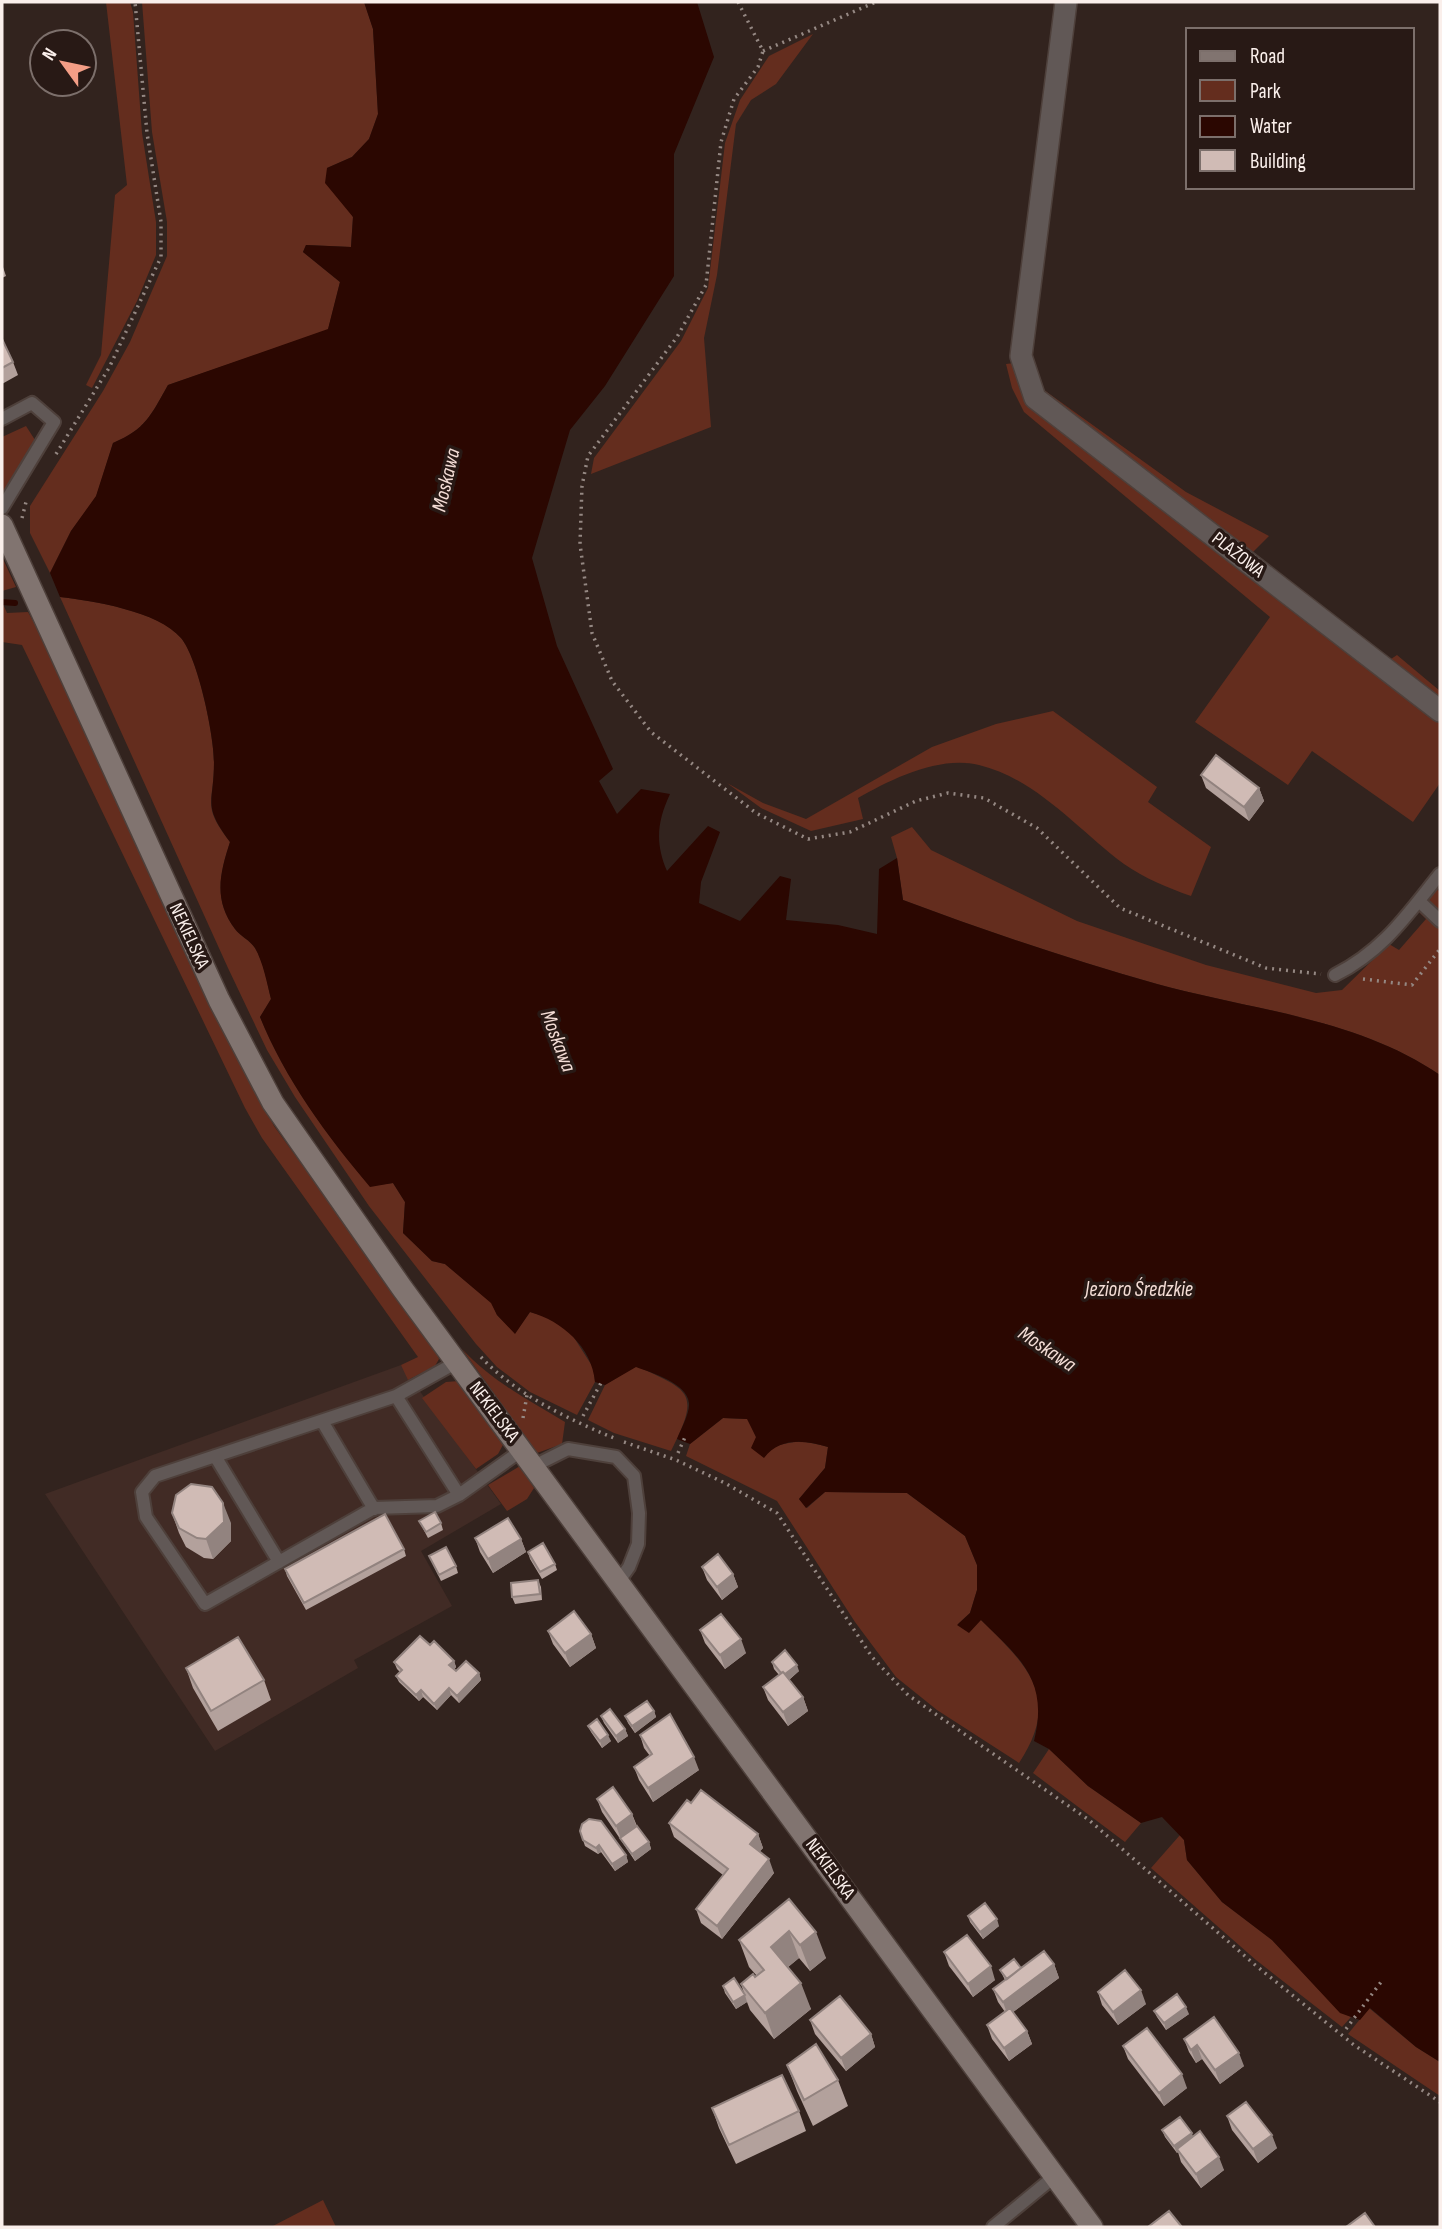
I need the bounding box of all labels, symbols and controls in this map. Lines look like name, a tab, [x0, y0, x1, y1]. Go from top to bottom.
north arrow	[28, 28, 98, 98]
legend	[1186, 28, 1414, 189]
text: N	[38, 44, 62, 65]
text: Road	[1250, 44, 1285, 69]
text: Park	[1250, 79, 1281, 104]
text: Water	[1250, 114, 1292, 139]
text: Building	[1250, 149, 1306, 174]
water label: Moskawa	[427, 445, 466, 514]
street label: PLAŻOWA	[1207, 527, 1270, 583]
street label: NEKIELSKA	[164, 900, 214, 973]
water label: Moskawa	[535, 1007, 581, 1076]
water label: Jezioro Średzkie	[1083, 1277, 1193, 1302]
water label: Moskawa	[1013, 1321, 1081, 1378]
street label: NEKIELSKA	[464, 1377, 525, 1447]
street label: NEKIELSKA	[800, 1834, 860, 1905]

